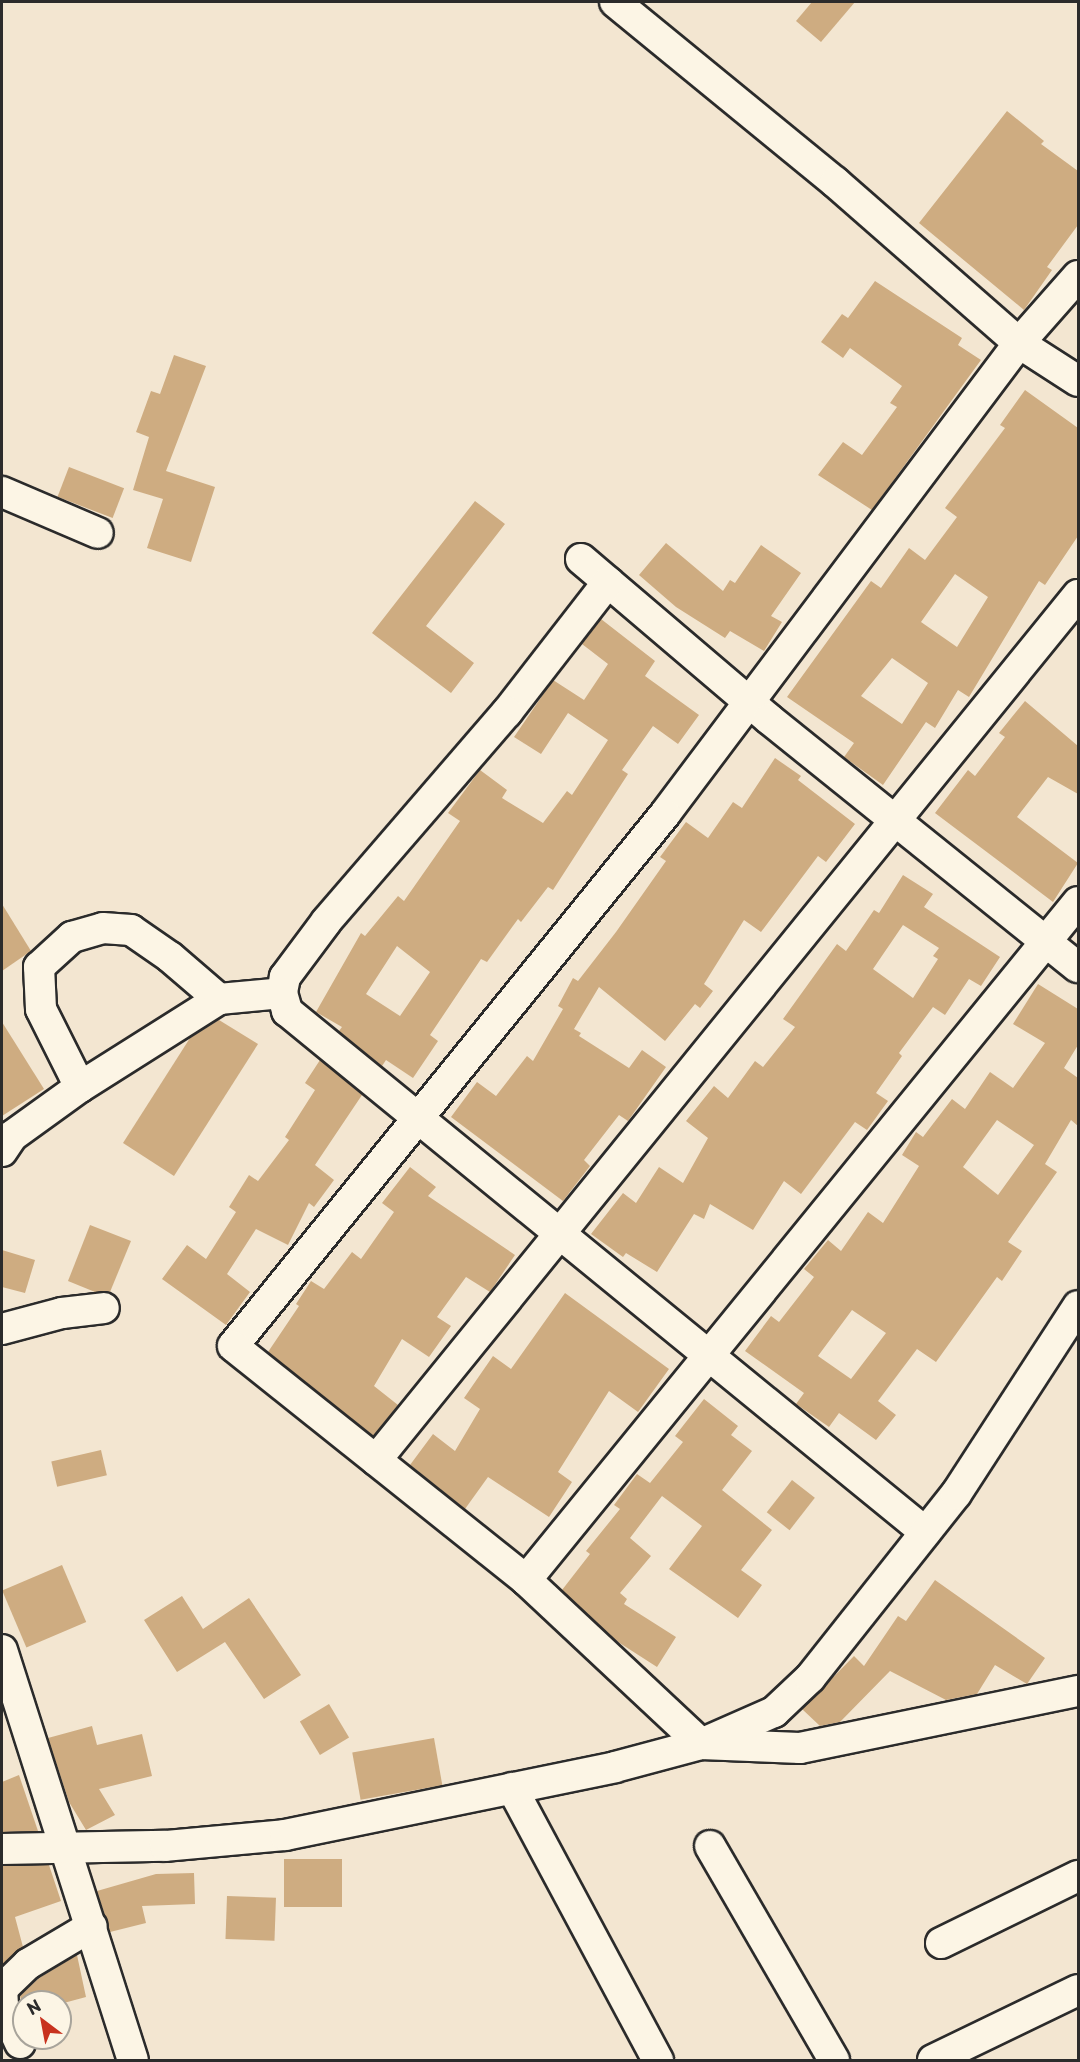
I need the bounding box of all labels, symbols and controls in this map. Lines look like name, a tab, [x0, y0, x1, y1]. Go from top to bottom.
north arrow	[12, 1990, 72, 2050]
text: N	[22, 1993, 45, 2020]

